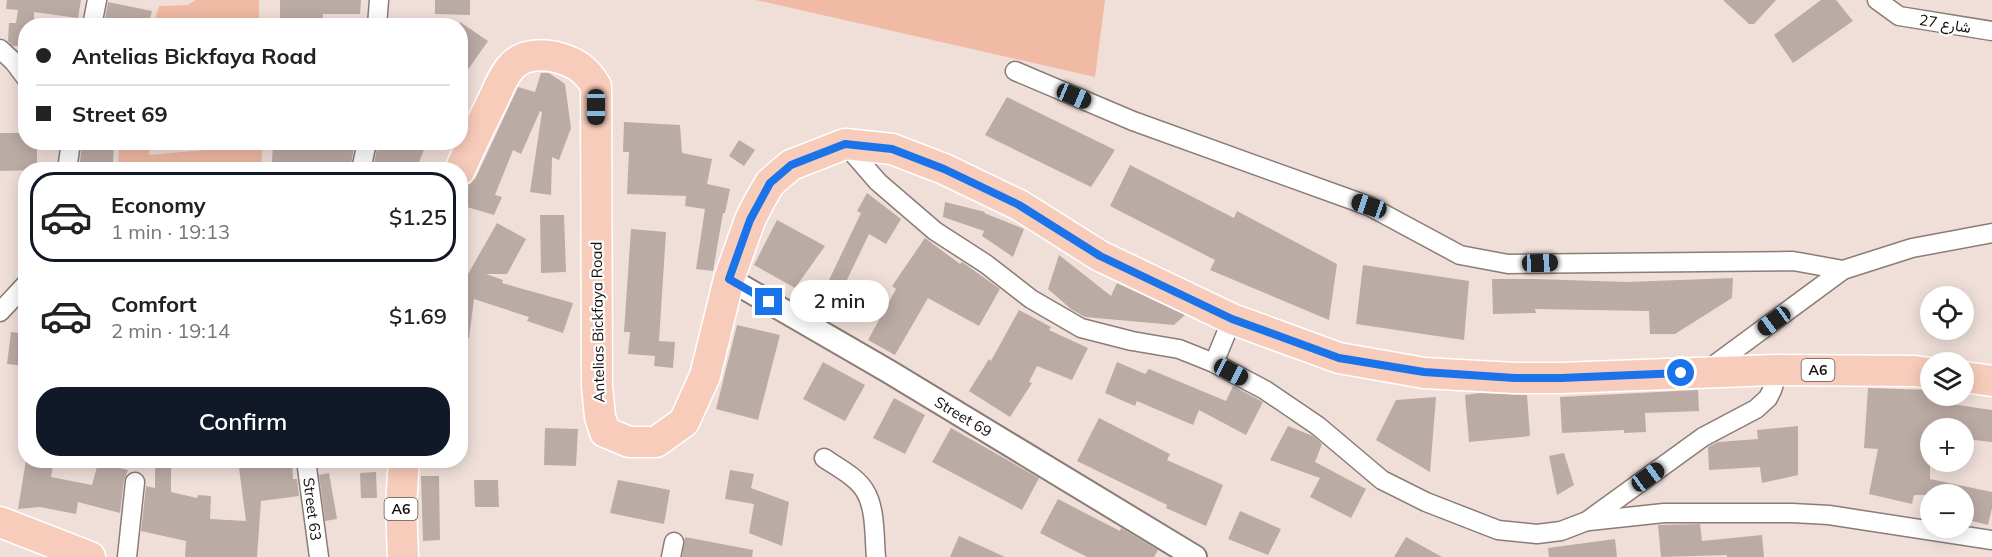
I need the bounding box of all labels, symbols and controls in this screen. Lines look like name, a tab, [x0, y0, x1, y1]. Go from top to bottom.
street label: شارع 27	[1918, 10, 1972, 39]
text: Antelias Bickfaya Road	[72, 42, 317, 70]
car	[1054, 81, 1094, 111]
car	[587, 89, 605, 125]
text: Street 69	[72, 100, 168, 128]
icon: car	[39, 190, 93, 244]
text: Economy	[111, 191, 206, 219]
car	[1349, 192, 1389, 220]
text: $1.25	[389, 203, 447, 231]
text: 1 min · 19:13	[111, 219, 230, 244]
street label: Antelias Bickfaya Road	[587, 241, 608, 403]
car	[1522, 253, 1558, 273]
callout: 2 min	[790, 281, 889, 323]
map controls	[1920, 286, 1974, 538]
button: locate	[1920, 286, 1974, 340]
route end	[755, 288, 782, 315]
text: 2 min	[814, 288, 865, 313]
icon: car	[39, 289, 93, 343]
text: Comfort	[111, 290, 197, 318]
text: $1.69	[389, 302, 447, 330]
car	[1754, 303, 1794, 339]
text: 2 min · 19:14	[111, 318, 230, 343]
button: layers	[1920, 352, 1974, 406]
car	[1211, 356, 1251, 388]
route start	[1667, 359, 1694, 386]
road number: A6	[1802, 359, 1834, 381]
button: Confirm	[36, 387, 450, 456]
street label: Street 69	[931, 392, 995, 441]
button: +	[1920, 418, 1974, 472]
car	[1628, 459, 1668, 495]
street label: Street 63	[299, 476, 326, 542]
button: −	[1920, 484, 1974, 538]
road number: A6	[384, 498, 418, 520]

